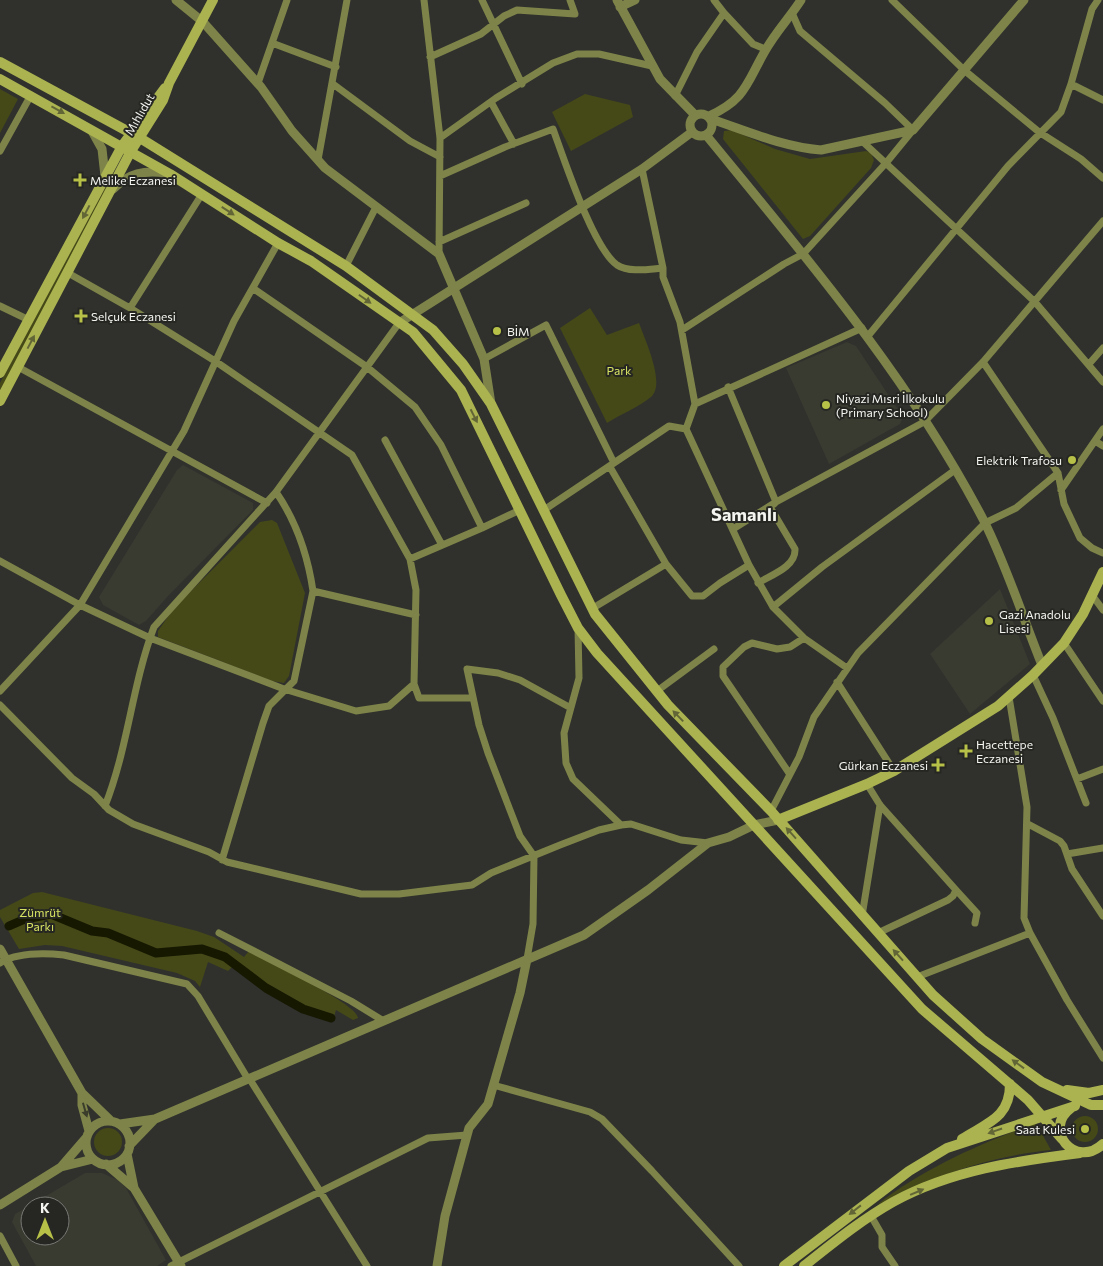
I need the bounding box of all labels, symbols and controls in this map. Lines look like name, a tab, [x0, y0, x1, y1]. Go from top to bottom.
street label: Mıhlıdut	[121, 90, 157, 137]
one-way arrow	[52, 106, 65, 115]
place label: Melike Eczanesi	[90, 173, 176, 187]
marker: Melike Eczanesi	[74, 174, 86, 186]
one-way arrow	[82, 205, 91, 219]
one-way arrow	[222, 206, 235, 215]
one-way arrow	[358, 294, 371, 304]
place label: Selçuk Eczanesi	[91, 309, 176, 323]
marker: Selçuk Eczanesi	[75, 310, 87, 322]
place label: BİM	[507, 324, 530, 338]
marker: BİM	[491, 325, 503, 337]
one-way arrow	[27, 335, 35, 349]
park label: Park	[606, 363, 632, 377]
place label: Niyazi Mısri İlkokulu (Primary School)	[836, 391, 945, 419]
marker: Niyazi Mısri İlkokulu (Primary School)	[820, 399, 832, 411]
one-way arrow	[470, 408, 478, 423]
place label: Elektrik Trafosu	[976, 453, 1062, 467]
marker: Elektrik Trafosu	[1066, 454, 1078, 466]
district label: Samanlı	[711, 503, 777, 525]
place label: Gazi Anadolu Lisesi	[999, 607, 1071, 635]
marker: Gazi Anadolu Lisesi	[983, 615, 995, 627]
one-way arrow	[672, 710, 684, 722]
place label: Hacettepe Eczanesi	[976, 737, 1033, 765]
marker: Hacettepe Eczanesi	[960, 745, 972, 757]
place label: Gürkan Eczanesi	[839, 758, 928, 772]
marker: Gürkan Eczanesi	[932, 759, 944, 771]
one-way arrow	[785, 828, 797, 840]
park label: Zümrüt Parkı	[19, 905, 61, 933]
one-way arrow	[892, 950, 904, 962]
one-way arrow	[1011, 1059, 1025, 1069]
one-way arrow	[81, 1103, 89, 1118]
place label: Saat Kulesi	[1016, 1122, 1075, 1136]
marker: Saat Kulesi	[1079, 1123, 1091, 1135]
one-way arrow	[987, 1127, 1002, 1135]
one-way arrow	[910, 1187, 924, 1195]
north arrow	[20, 1196, 70, 1246]
text: K	[40, 1199, 50, 1216]
one-way arrow	[849, 1205, 862, 1216]

